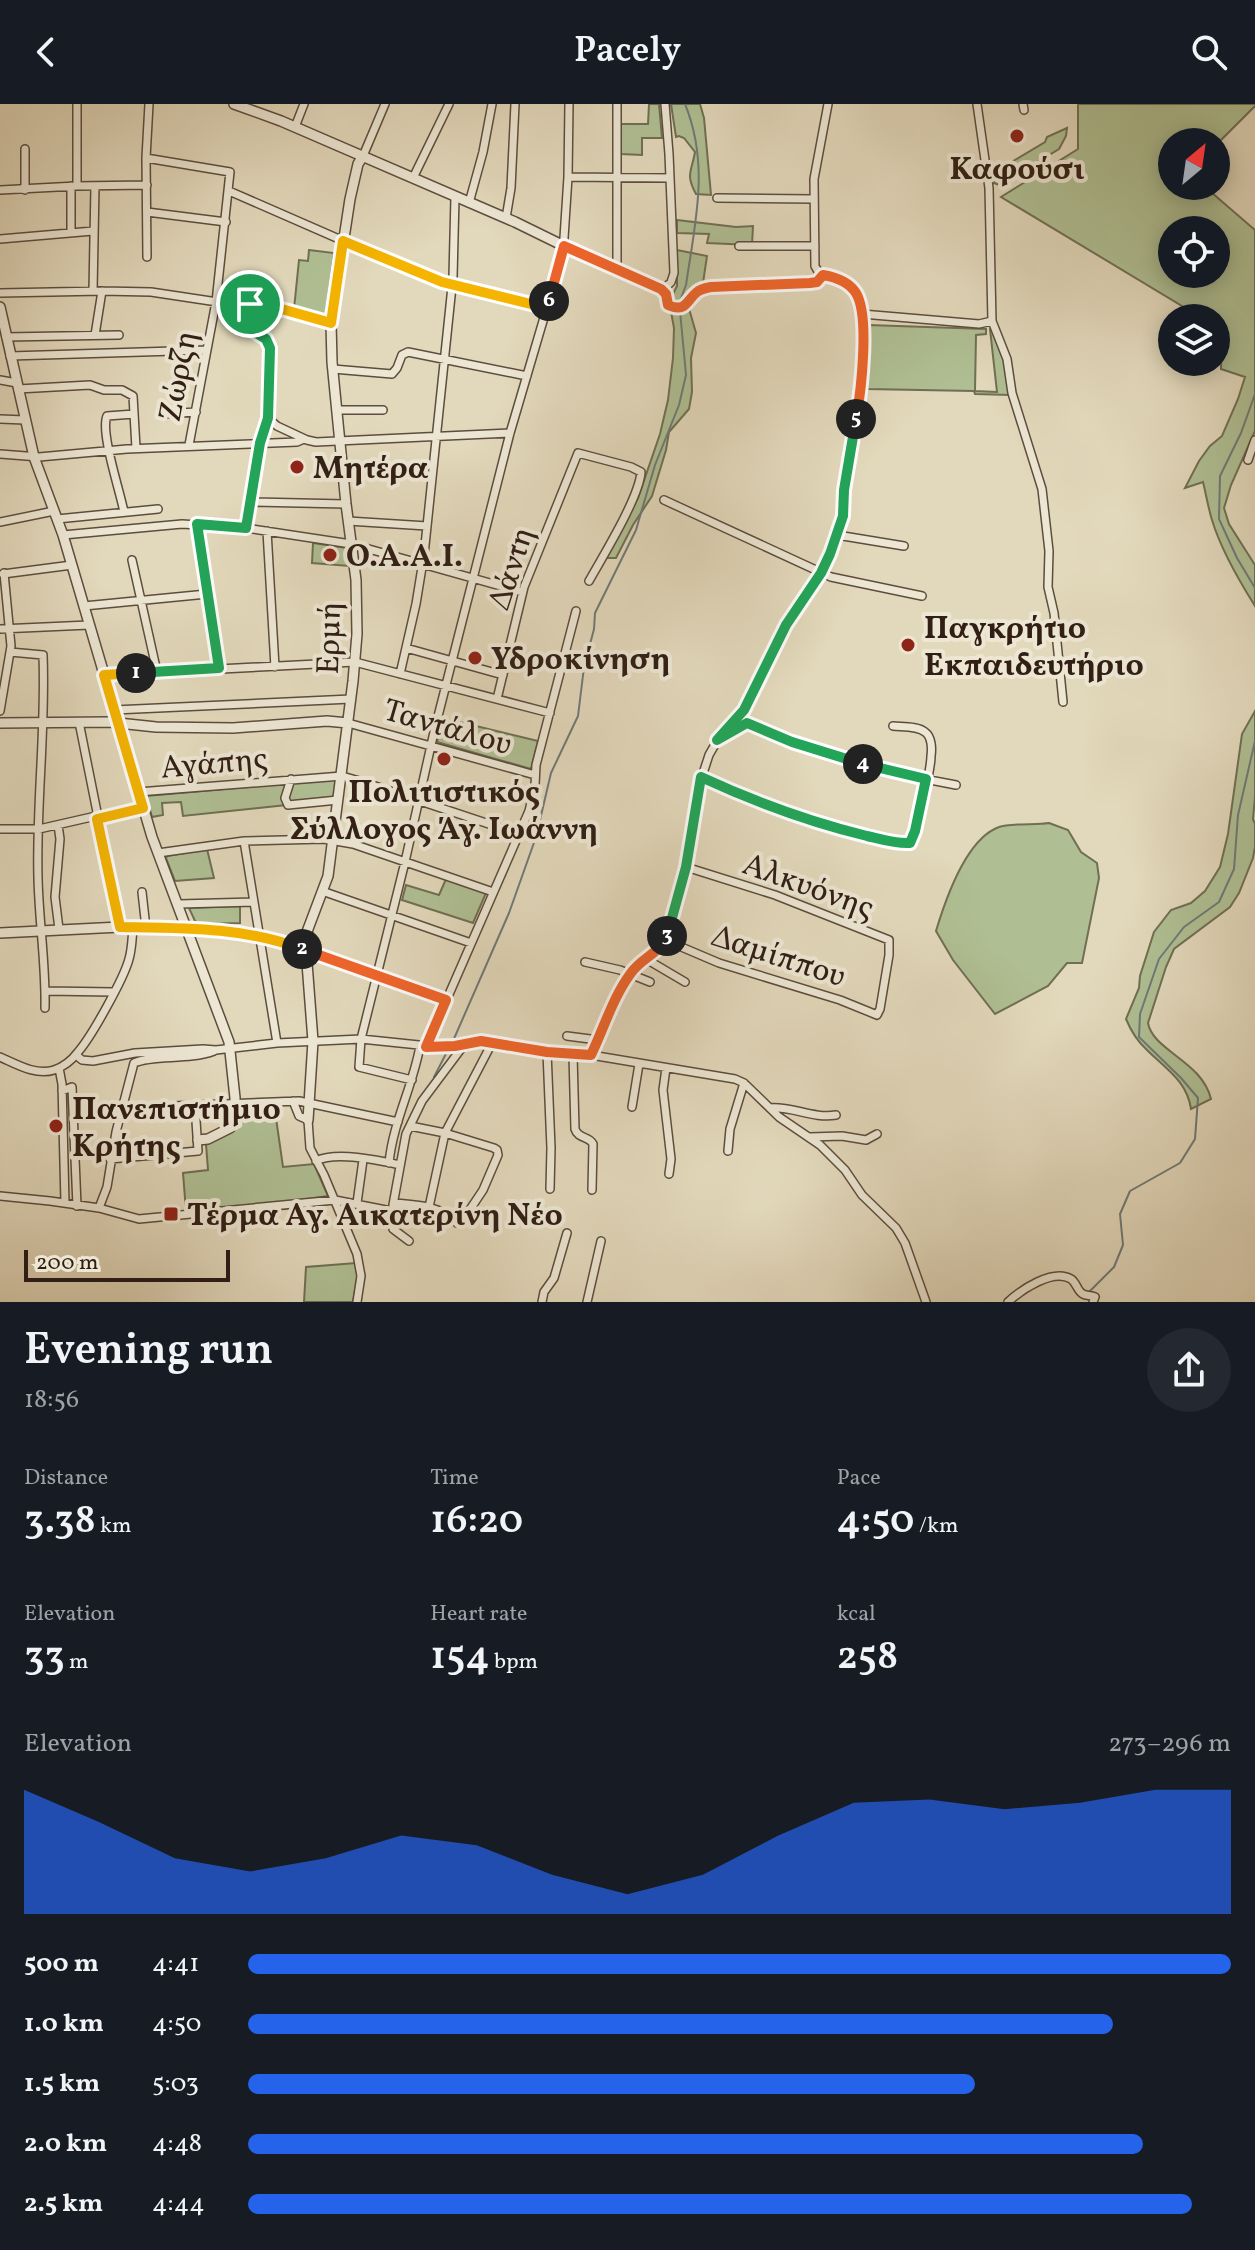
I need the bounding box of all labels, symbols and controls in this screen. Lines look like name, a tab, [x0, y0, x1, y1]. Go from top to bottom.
text: Pacely	[574, 27, 681, 77]
icon: back	[24, 30, 68, 74]
icon: search	[1187, 30, 1231, 74]
marker: Καφούσι	[1008, 127, 1026, 145]
north arrow	[1158, 128, 1230, 200]
map controls	[1158, 128, 1230, 376]
place label: Καφούσι	[950, 149, 1085, 193]
button: locate	[1158, 216, 1230, 288]
pin	[216, 270, 284, 338]
pin: 6	[529, 281, 569, 321]
icon: arrive	[228, 282, 272, 326]
text: 6	[543, 285, 555, 316]
button: layers	[1158, 304, 1230, 376]
street label: Ζώρζη	[150, 327, 210, 426]
pin: 5	[836, 399, 876, 439]
text: 5	[851, 403, 861, 434]
place label: Μητέρα	[313, 448, 429, 492]
marker: Μητέρα	[288, 458, 306, 476]
street label: Δάντη	[479, 522, 547, 616]
place label: Ο.Α.Α.Ι.	[346, 536, 463, 580]
marker: Ο.Α.Α.Ι.	[321, 546, 339, 564]
street label: Ερμή	[308, 601, 354, 675]
place label: Παγκρήτιο Εκπαιδευτήριο	[924, 608, 1144, 689]
marker: Παγκρήτιο Εκπαιδευτήριο	[899, 636, 917, 654]
place label: Υδροκίνηση	[491, 639, 670, 683]
marker: Υδροκίνηση	[466, 649, 484, 667]
pin: 1	[116, 653, 156, 693]
text: 1	[132, 657, 140, 688]
street label: Ταντάλου	[378, 690, 516, 768]
street label: Αγάπης	[159, 738, 270, 792]
pin: 4	[843, 744, 883, 784]
text: 4	[856, 748, 870, 779]
marker: Πολιτιστικός Σύλλογος Άγ. Ιωάννη	[435, 750, 453, 768]
place label: Πολιτιστικός Σύλλογος Άγ. Ιωάννη	[290, 772, 598, 853]
street label: Αλκυόνης	[736, 844, 880, 932]
pin: 3	[647, 916, 687, 956]
street label: Δαμίππου	[706, 916, 851, 1000]
text: 3	[661, 920, 673, 951]
pin: 2	[282, 929, 322, 969]
text: 2	[296, 933, 308, 964]
place label: Πανεπιστήμιο Κρήτης	[72, 1089, 281, 1170]
marker: Πανεπιστήμιο Κρήτης	[47, 1117, 65, 1135]
place label: Τέρμα Αγ. Αικατερίνη Νέο	[187, 1195, 563, 1239]
marker: Τέρμα Αγ. Αικατερίνη Νέο	[162, 1205, 180, 1223]
scale bar	[24, 1246, 230, 1282]
text: 200 m	[36, 1248, 98, 1279]
text: Evening run	[24, 1321, 273, 1382]
button: share	[1147, 1328, 1231, 1412]
text: 18:56	[24, 1382, 79, 1418]
text: Distance	[24, 1463, 108, 1494]
text: Time	[430, 1463, 479, 1494]
text: Pace	[837, 1463, 881, 1494]
text: 3.38	[24, 1494, 96, 1550]
text: 16:20	[430, 1494, 523, 1550]
text: 4:50	[837, 1494, 914, 1550]
text: km	[96, 1511, 132, 1542]
text: /km	[914, 1511, 958, 1542]
text: Elevation	[24, 1599, 115, 1630]
text: Heart rate	[430, 1599, 527, 1630]
text: kcal	[837, 1599, 876, 1630]
text: 33	[24, 1630, 65, 1686]
text: 154	[430, 1630, 490, 1686]
text: 258	[837, 1630, 898, 1686]
text: m	[65, 1647, 89, 1678]
text: bpm	[490, 1647, 538, 1678]
text: Elevation	[24, 1726, 132, 1762]
text: 273–296 m	[1108, 1726, 1231, 1762]
text: 500 m	[24, 1946, 99, 1982]
text: 4:41	[152, 1946, 199, 1982]
text: 1.0 km	[24, 2006, 104, 2042]
text: 4:50	[152, 2006, 201, 2042]
text: 1.5 km	[24, 2066, 100, 2102]
text: 5:03	[152, 2066, 199, 2102]
text: 2.0 km	[24, 2126, 107, 2162]
text: 4:48	[152, 2126, 202, 2162]
text: 2.5 km	[24, 2186, 103, 2222]
text: 4:44	[152, 2186, 205, 2222]

